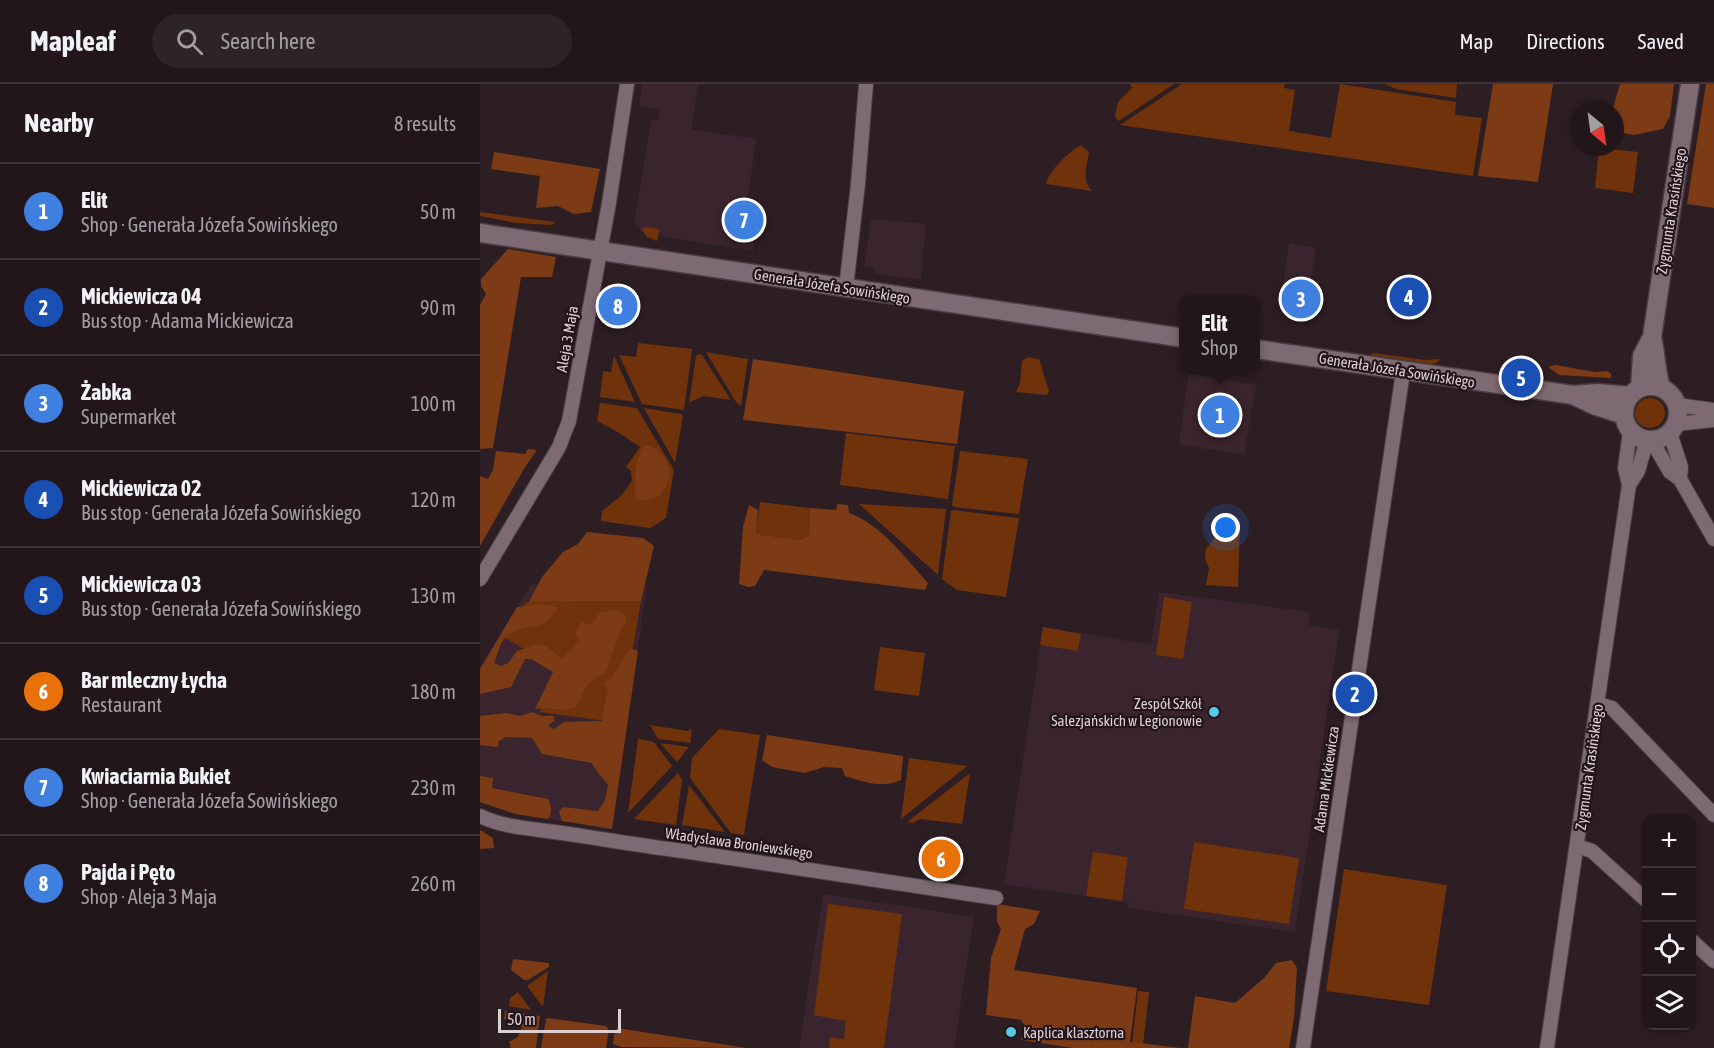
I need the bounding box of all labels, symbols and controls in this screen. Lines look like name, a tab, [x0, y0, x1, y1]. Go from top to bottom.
search box	[152, 14, 572, 68]
text: Mapleaf	[30, 25, 116, 57]
icon: search	[173, 25, 206, 58]
text: Search here	[221, 28, 316, 54]
text: Map	[1459, 29, 1493, 53]
text: Directions	[1526, 29, 1605, 53]
text: Saved	[1638, 29, 1684, 53]
north arrow	[1570, 102, 1624, 156]
text: Nearby	[24, 108, 94, 138]
text: 8 results	[394, 112, 456, 135]
street label: Zygmunta Krasińskiego	[1653, 147, 1689, 275]
text: Elit	[81, 187, 108, 213]
pin: 7	[724, 198, 764, 242]
text: 1	[39, 200, 48, 223]
text: 50 m	[420, 200, 456, 223]
text: Shop · Generała Józefa Sowińskiego	[81, 213, 338, 236]
street label: Generała Józefa Sowińskiego	[753, 265, 911, 307]
pin: 4	[1390, 274, 1428, 320]
pin: 3	[1282, 276, 1320, 322]
text: Mickiewicza 04	[81, 283, 202, 309]
pin: 8	[598, 284, 638, 328]
popup	[1179, 295, 1260, 373]
text: 2	[39, 296, 48, 319]
text: 90 m	[420, 296, 456, 319]
street label: Aleja 3 Maja	[553, 305, 581, 373]
text: Bus stop · Adama Mickiewicza	[81, 309, 294, 332]
text: Elit	[1201, 310, 1228, 336]
text: Shop	[1201, 336, 1238, 359]
street label: Generała Józefa Sowińskiego	[1318, 349, 1476, 391]
pin: 5	[1502, 356, 1540, 400]
text: Żabka	[81, 379, 131, 405]
text: 3	[39, 392, 48, 415]
text: 100 m	[411, 392, 456, 415]
pin: 1	[1200, 392, 1240, 438]
text: Supermarket	[81, 405, 176, 428]
text: Mickiewicza 02	[81, 475, 202, 501]
text: 4	[39, 488, 48, 511]
text: 120 m	[411, 488, 456, 511]
text: Bus stop · Generała Józefa Sowińskiego	[81, 501, 361, 524]
your location	[1211, 513, 1240, 542]
text: Mickiewicza 03	[81, 571, 202, 597]
text: 5	[39, 584, 48, 607]
text: 130 m	[411, 584, 456, 607]
text: Bus stop · Generała Józefa Sowińskiego	[81, 597, 361, 620]
text: Bar mleczny Łycha	[81, 667, 227, 693]
pin: 2	[1336, 672, 1374, 716]
text: 6	[39, 680, 48, 703]
text: 180 m	[411, 680, 456, 703]
text: Restaurant	[81, 693, 162, 716]
place label: Zespół Szkół Salezjańskich w Legionowie	[1051, 695, 1202, 729]
street label: Zygmunta Krasińskiego	[1572, 703, 1606, 831]
marker: Zespół Szkół Salezjańskich w Legionowie	[1207, 705, 1221, 719]
street label: Adama Mickiewicza	[1310, 725, 1342, 833]
text: Kwiaciarnia Bukiet	[81, 763, 230, 789]
text: 7	[39, 776, 48, 799]
text: 230 m	[411, 776, 456, 799]
text: Shop · Generała Józefa Sowińskiego	[81, 789, 338, 812]
map controls	[1642, 814, 1696, 1030]
button: +	[1642, 814, 1696, 868]
street label: Władysława Broniewskiego	[664, 824, 814, 862]
pin: 6	[922, 836, 960, 882]
text: Pajda i Pęto	[81, 859, 175, 885]
button: −	[1642, 868, 1696, 922]
text: 8	[39, 872, 48, 895]
text: 260 m	[411, 872, 456, 895]
text: Shop · Aleja 3 Maja	[81, 885, 217, 908]
button: locate	[1642, 922, 1696, 976]
button: layers	[1642, 976, 1696, 1030]
scale bar	[498, 1006, 621, 1034]
text: 50 m	[507, 1010, 536, 1028]
place label: Kaplica klasztorna	[1023, 1024, 1124, 1041]
marker: Kaplica klasztorna	[1004, 1025, 1018, 1039]

